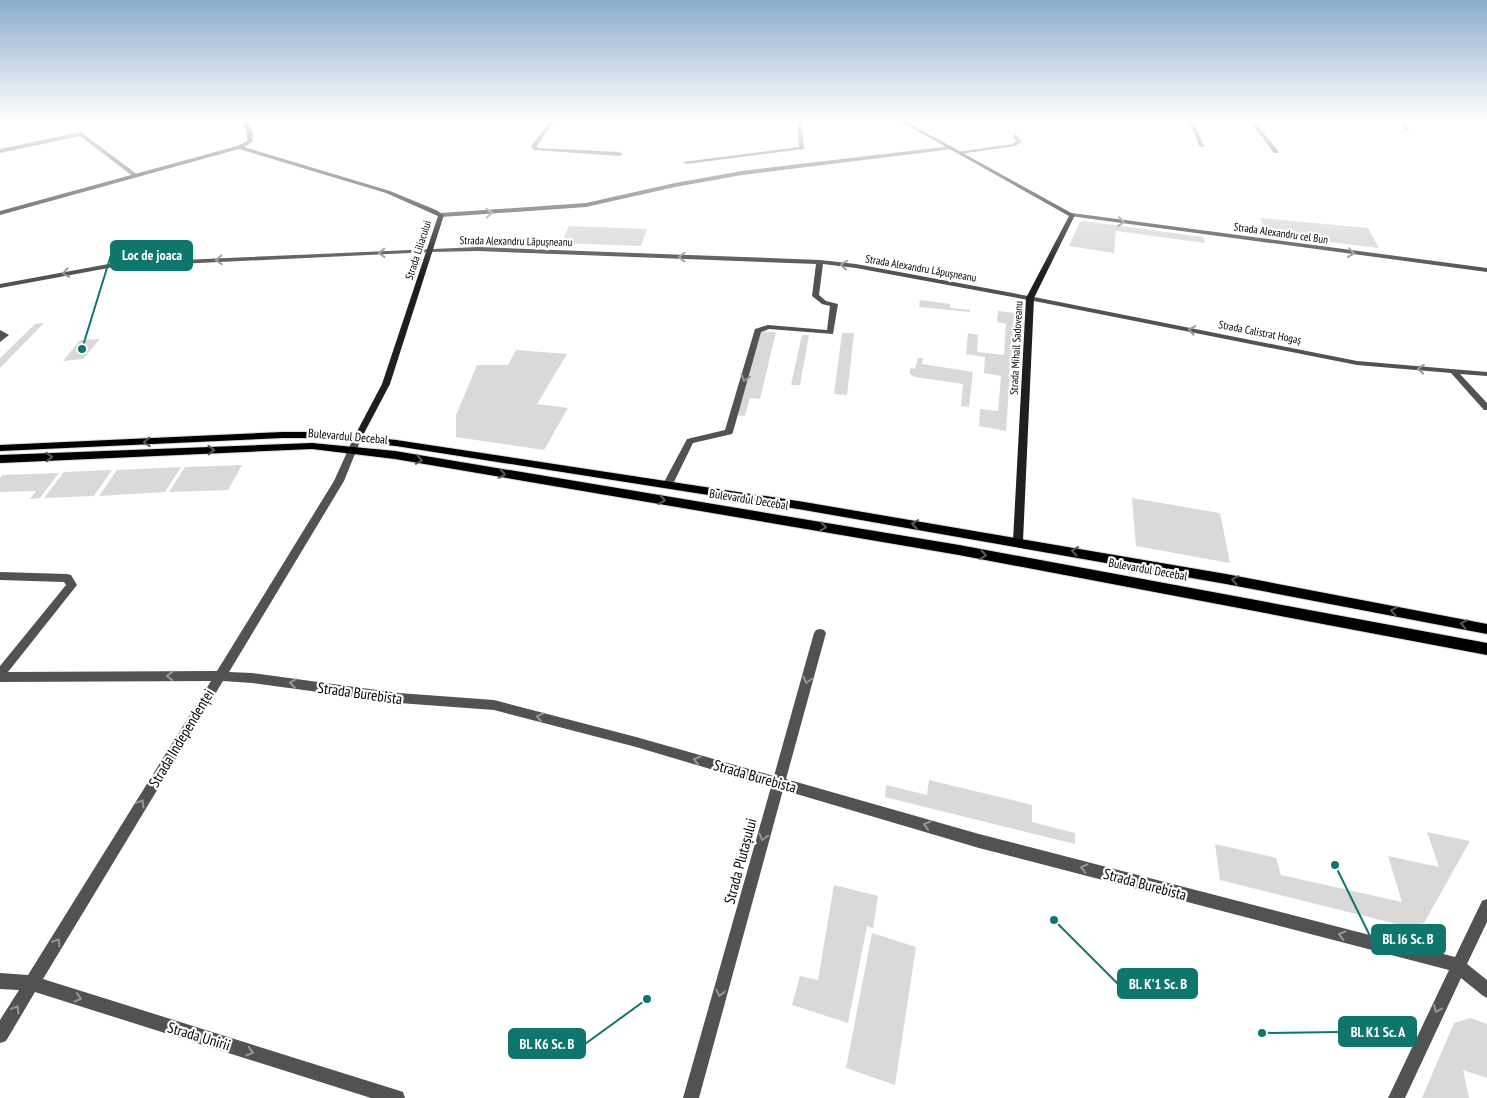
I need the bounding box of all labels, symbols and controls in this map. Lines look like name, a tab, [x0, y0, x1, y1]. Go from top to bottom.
one-way arrow	[486, 208, 494, 218]
one-way arrow	[1117, 216, 1125, 227]
street label: Strada Liliacului	[402, 219, 434, 281]
street label: Strada Alexandru cel Bun	[1233, 219, 1329, 247]
street label: Strada Alexandru Lăpușneanu	[460, 233, 573, 249]
callout: Loc de joaca	[111, 241, 192, 270]
text: Loc de joaca	[122, 246, 182, 264]
one-way arrow	[378, 247, 386, 258]
one-way arrow	[1347, 247, 1356, 257]
one-way arrow	[677, 251, 685, 262]
street label: Strada Alexandru Lăpușneanu	[864, 251, 978, 285]
one-way arrow	[215, 254, 223, 265]
one-way arrow	[840, 260, 848, 271]
one-way arrow	[62, 268, 71, 278]
street label: Strada Mihail Sadoveanu	[1007, 301, 1025, 395]
street label: Strada Calistrat Hogaș	[1217, 317, 1303, 347]
one-way arrow	[1188, 325, 1196, 336]
one-way arrow	[1417, 364, 1425, 375]
one-way arrow	[740, 373, 750, 381]
street label: Bulevardul Decebal	[308, 425, 389, 447]
one-way arrow	[143, 436, 151, 447]
one-way arrow	[207, 445, 215, 456]
one-way arrow	[45, 452, 53, 463]
one-way arrow	[414, 454, 423, 465]
one-way arrow	[498, 469, 506, 479]
street label: Bulevardul Decebal	[708, 485, 790, 513]
one-way arrow	[658, 494, 667, 504]
one-way arrow	[910, 519, 919, 529]
one-way arrow	[818, 521, 827, 531]
one-way arrow	[1070, 547, 1079, 557]
one-way arrow	[978, 549, 987, 559]
street label: Bulevardul Decebal	[1107, 555, 1189, 583]
one-way arrow	[1230, 576, 1239, 586]
one-way arrow	[1390, 606, 1399, 617]
one-way arrow	[1460, 620, 1468, 630]
one-way arrow	[166, 671, 174, 681]
one-way arrow	[802, 676, 812, 684]
street label: Strada Burebista	[317, 678, 403, 708]
one-way arrow	[289, 679, 298, 689]
street label: Strada Independenței	[144, 685, 218, 791]
one-way arrow	[537, 713, 545, 723]
one-way arrow	[694, 755, 702, 765]
street label: Strada Burebista	[711, 755, 799, 797]
one-way arrow	[135, 799, 145, 808]
street label: Strada Plutașului	[719, 816, 761, 906]
one-way arrow	[923, 821, 931, 831]
one-way arrow	[758, 832, 769, 841]
one-way arrow	[1079, 863, 1088, 874]
street label: Strada Burebista	[1101, 864, 1189, 904]
callout: Bl. I6 Sc. B	[1372, 925, 1445, 954]
one-way arrow	[1338, 930, 1347, 941]
text: Bl. I6 Sc. B	[1382, 930, 1434, 948]
one-way arrow	[50, 938, 60, 947]
callout: Bl. K'1 Sc. B	[1118, 969, 1197, 998]
text: Bl. K'1 Sc. B	[1129, 975, 1187, 993]
one-way arrow	[715, 989, 726, 998]
one-way arrow	[73, 992, 82, 1002]
one-way arrow	[1433, 1004, 1443, 1013]
one-way arrow	[9, 1006, 19, 1015]
street label: Strada Unirii	[165, 1017, 233, 1055]
callout: Bl. K1 Sc. A	[1339, 1017, 1416, 1046]
text: Bl. K1 Sc. A	[1351, 1023, 1406, 1041]
callout: Bl. K6 Sc. B	[509, 1029, 585, 1058]
text: Bl. K6 Sc. B	[520, 1035, 575, 1053]
one-way arrow	[245, 1046, 253, 1056]

